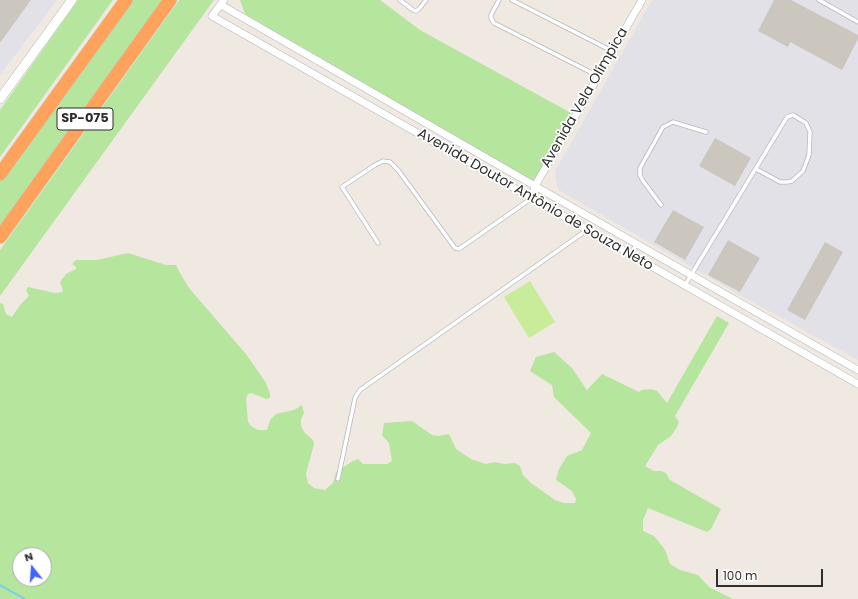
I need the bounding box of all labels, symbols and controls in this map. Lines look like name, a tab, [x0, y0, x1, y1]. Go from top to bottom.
street label: Avenida Vela Olímpica	[538, 25, 632, 171]
road number: SP-075	[57, 108, 113, 130]
street label: Avenida Doutor Antônio de Souza Neto	[414, 125, 656, 275]
north arrow	[12, 547, 52, 587]
text: N	[22, 548, 35, 565]
scale bar	[718, 561, 825, 587]
text: 100 m	[723, 567, 757, 584]

